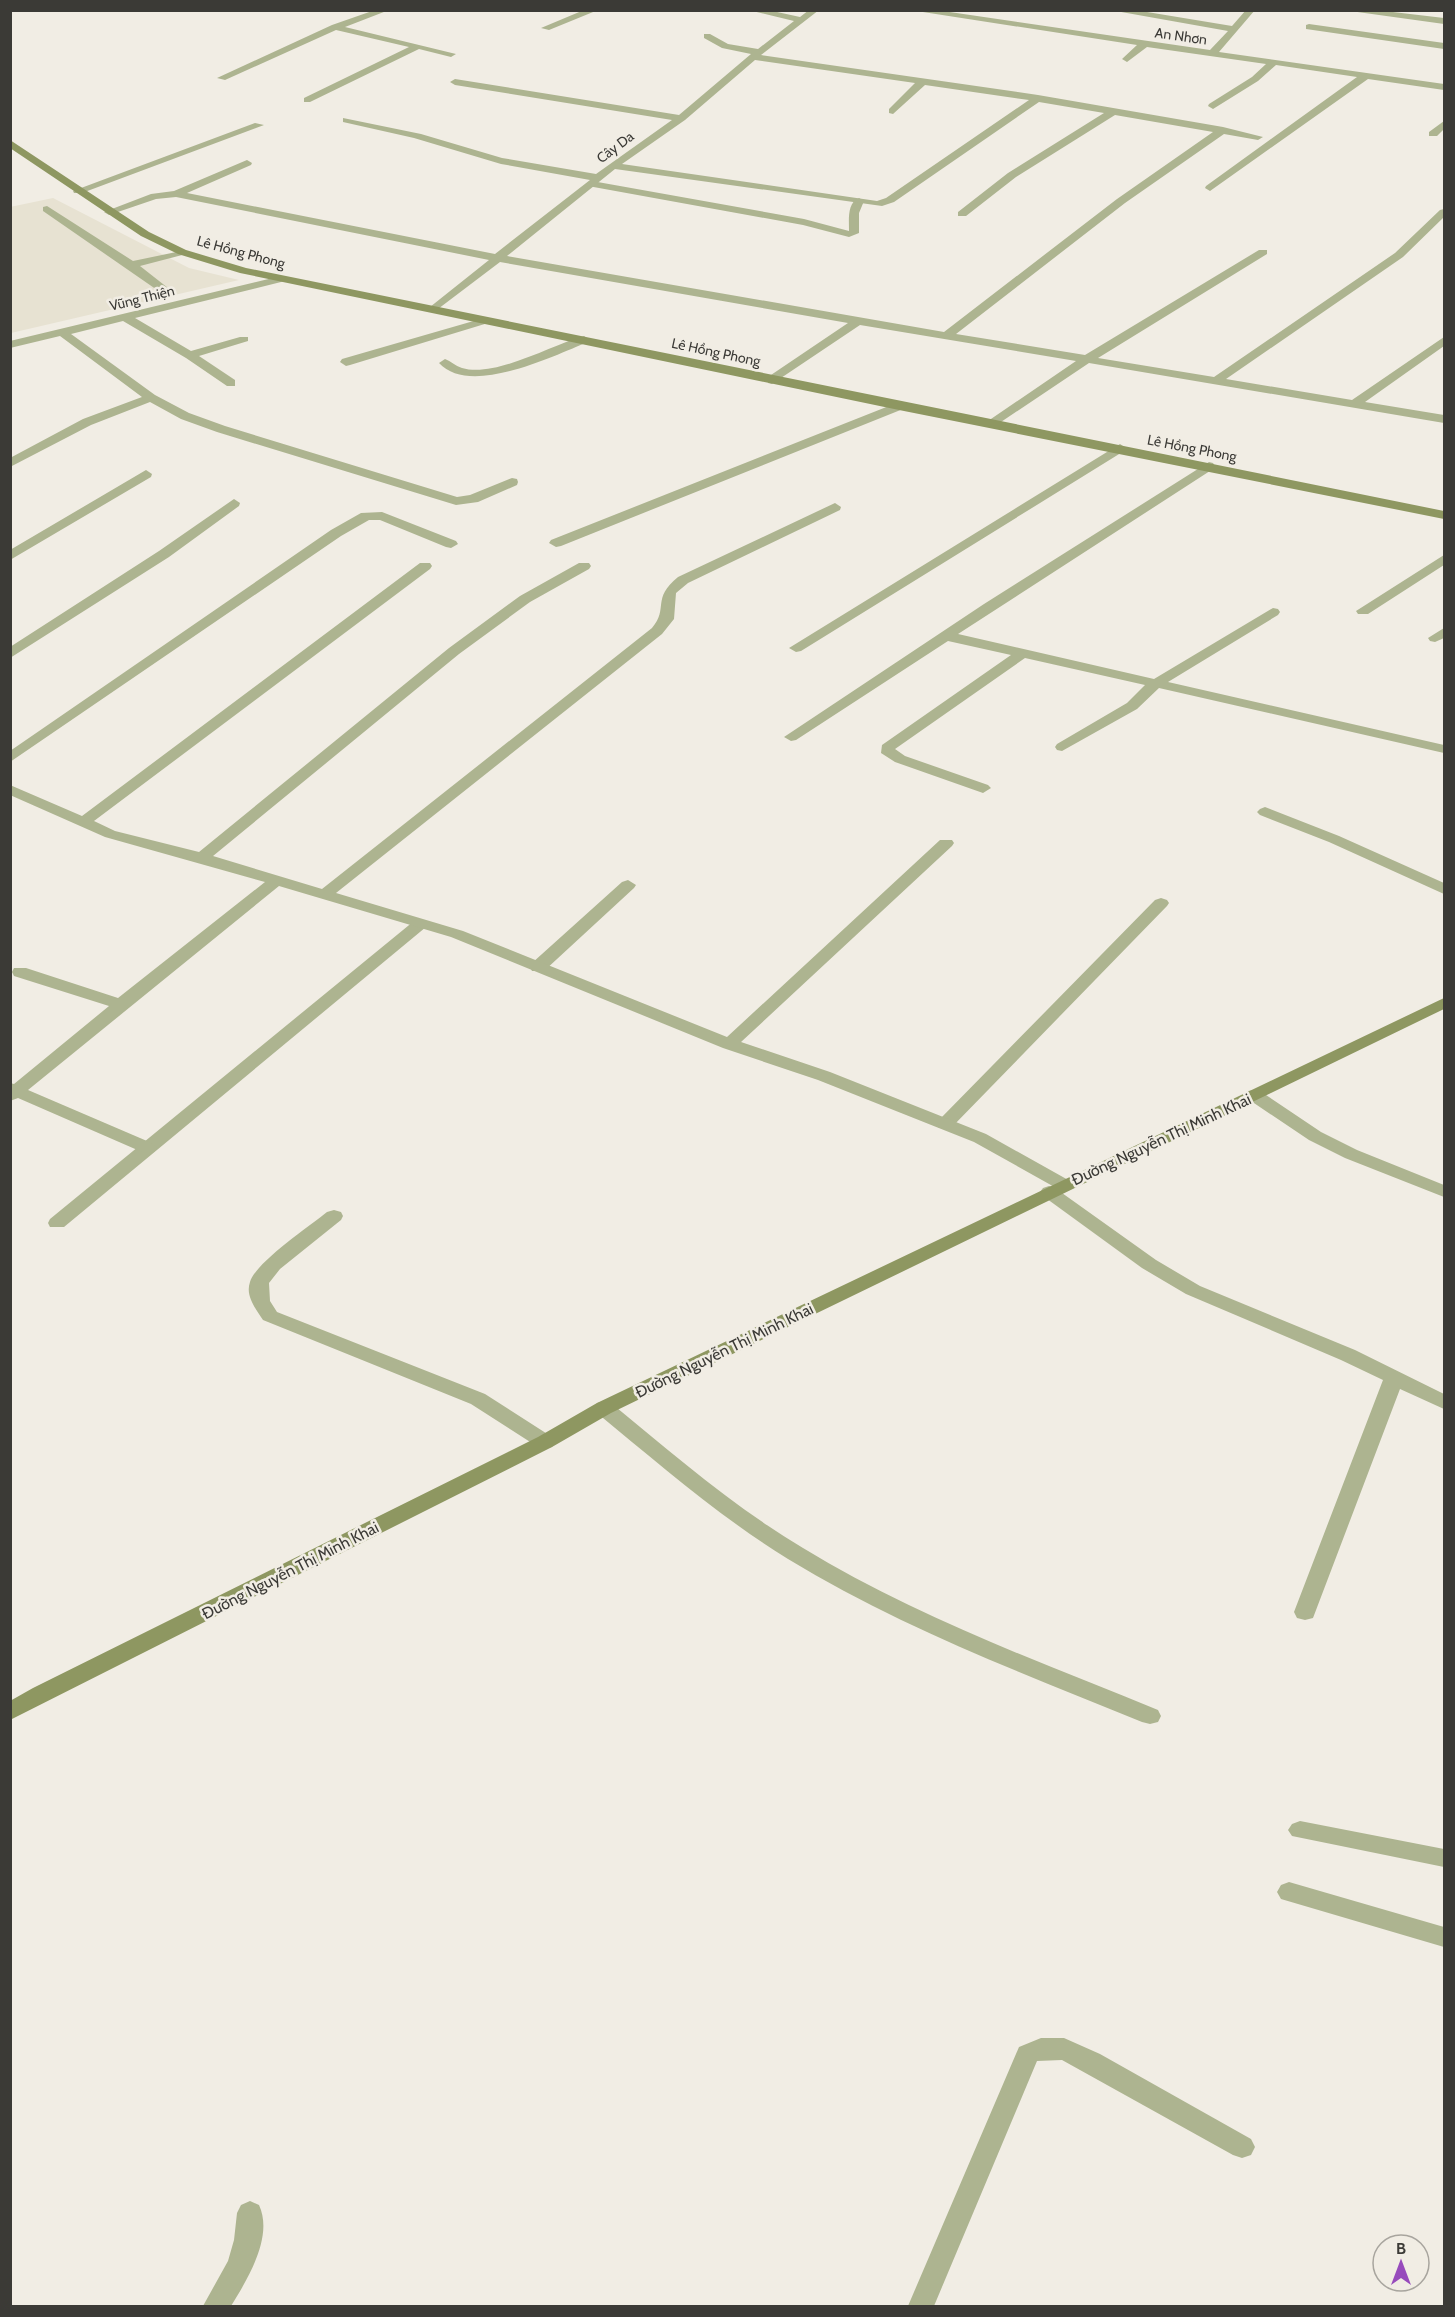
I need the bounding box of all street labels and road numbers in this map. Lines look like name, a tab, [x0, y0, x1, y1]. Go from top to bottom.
street label: An Nhơn	[1154, 23, 1208, 49]
street label: Cây Da	[593, 127, 637, 167]
street label: Lê Hồng Phong	[195, 232, 288, 273]
street label: Vũng Thiện	[108, 281, 176, 315]
street label: Lê Hồng Phong	[670, 334, 763, 370]
street label: Lê Hồng Phong	[1146, 431, 1239, 466]
street label: Đường Nguyễn Thị Minh Khai	[1068, 1089, 1254, 1189]
street label: Đường Nguyễn Thị Minh Khai	[632, 1299, 816, 1402]
street label: Đường Nguyễn Thị Minh Khai	[199, 1518, 382, 1623]

